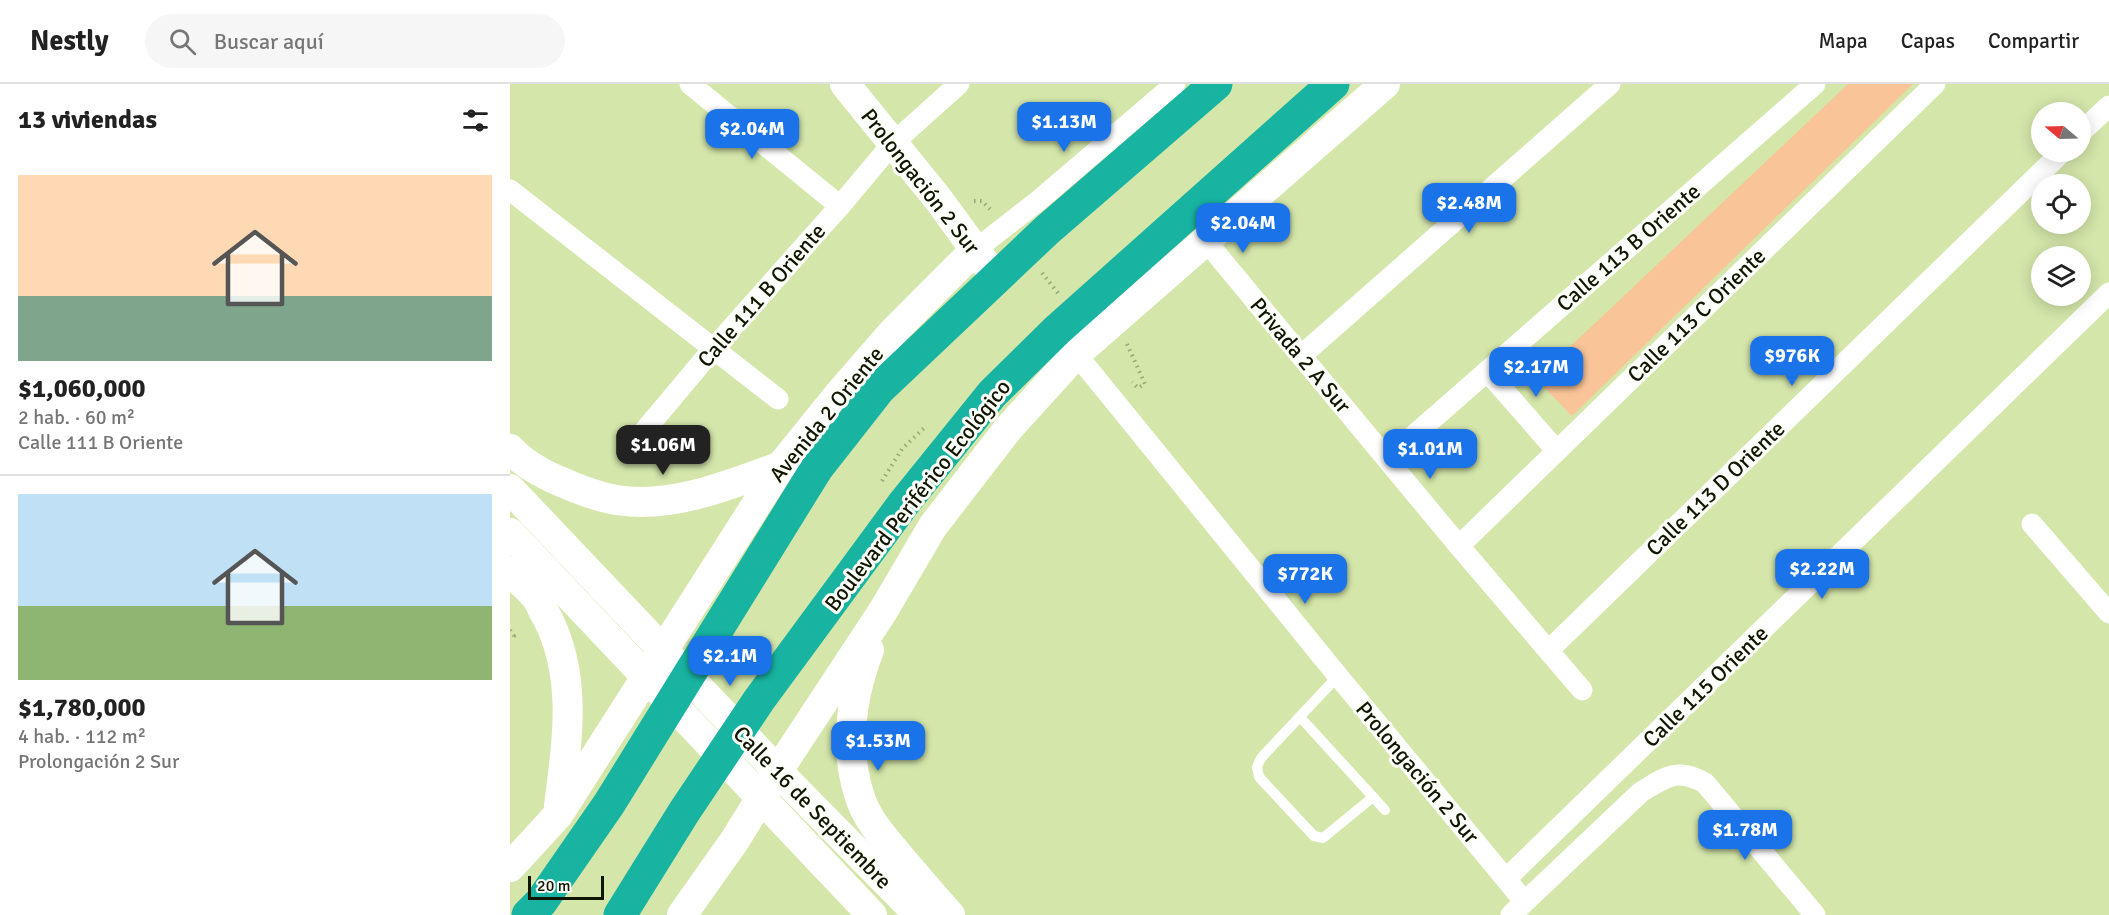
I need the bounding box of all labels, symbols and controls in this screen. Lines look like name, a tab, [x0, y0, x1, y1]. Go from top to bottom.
search box	[145, 14, 565, 68]
text: Nestly	[30, 24, 109, 58]
icon: search	[166, 25, 199, 58]
text: Buscar aquí	[214, 28, 324, 55]
text: Mapa	[1818, 28, 1868, 54]
text: Capas	[1901, 28, 1955, 54]
text: Compartir	[1988, 28, 2079, 54]
pin: $1.13M	[1015, 102, 1113, 153]
north arrow	[2031, 102, 2091, 162]
map controls	[2031, 102, 2091, 306]
street label: Prolongación 2 Sur	[855, 103, 986, 260]
text: 13 viviendas	[18, 104, 157, 136]
icon: filters	[459, 104, 492, 137]
pin: $2.04M	[703, 109, 801, 160]
text: $1.13M	[1031, 109, 1097, 134]
text: $2.04M	[719, 116, 785, 141]
button: locate	[2031, 174, 2091, 234]
street label: Calle 113 B Oriente	[1551, 178, 1706, 317]
pin: $2.48M	[1420, 183, 1518, 234]
text: $2.48M	[1436, 190, 1502, 215]
pin: $2.04M	[1194, 203, 1292, 254]
text: $2.04M	[1210, 210, 1276, 235]
icon: home	[201, 214, 309, 322]
street label: Calle 111 B Oriente	[692, 218, 831, 373]
street label: Calle 113 C Oriente	[1622, 243, 1771, 388]
button: layers	[2031, 246, 2091, 306]
street label: Privada 2 A Sur	[1245, 292, 1357, 419]
pin: $976K	[1750, 336, 1834, 387]
street label: Avenida 2 Oriente	[763, 341, 889, 488]
text: $976K	[1764, 343, 1820, 368]
pin: $2.17M	[1487, 347, 1585, 398]
text: $2.17M	[1503, 354, 1569, 379]
text: $1,060,000	[18, 373, 146, 405]
street label: Boulevard Periférico Ecológico	[819, 374, 1016, 616]
text: 2 hab. · 60 m²	[18, 405, 135, 430]
street label: Calle 113 D Oriente	[1640, 415, 1790, 561]
pin: $1.06M	[614, 425, 712, 476]
pin: $1.01M	[1381, 429, 1479, 480]
text: Calle 111 B Oriente	[18, 430, 183, 455]
text: $1.06M	[630, 432, 696, 457]
text: $1.01M	[1397, 436, 1463, 461]
icon: home	[201, 533, 309, 641]
pin: $2.22M	[1773, 549, 1871, 600]
pin: $772K	[1263, 554, 1347, 605]
text: $2.22M	[1789, 556, 1855, 581]
text: $772K	[1277, 561, 1333, 586]
street label: Calle 115 Oriente	[1637, 620, 1774, 753]
pin: $2.1M	[688, 636, 772, 687]
text: $2.1M	[703, 643, 757, 668]
text: $1,780,000	[18, 692, 146, 724]
street label: Prolongación 2 Sur	[1350, 696, 1485, 849]
street label: Calle 16 de Septiembre	[728, 720, 897, 895]
pin: $1.53M	[829, 721, 927, 772]
text: 4 hab. · 112 m²	[18, 724, 146, 749]
text: $1.53M	[845, 728, 911, 753]
text: Prolongación 2 Sur	[18, 749, 179, 774]
pin: $1.78M	[1696, 810, 1794, 861]
text: $1.78M	[1712, 817, 1778, 842]
scale bar	[528, 873, 604, 900]
text: 20 m	[537, 876, 571, 896]

